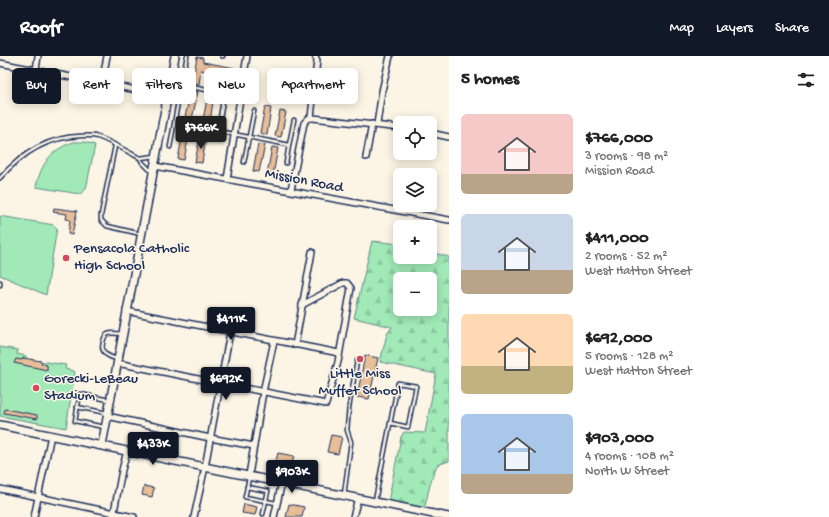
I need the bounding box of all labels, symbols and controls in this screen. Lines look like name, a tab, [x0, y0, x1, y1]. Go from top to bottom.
text: Roofr	[20, 17, 62, 40]
text: Map	[670, 20, 694, 37]
text: Layers	[716, 20, 753, 37]
text: Share	[775, 20, 809, 37]
chip: Buy	[12, 68, 61, 104]
chip: Rent	[69, 68, 124, 104]
chip: Filters	[132, 68, 196, 104]
chip: New	[204, 68, 259, 104]
chip: Apartment	[267, 68, 358, 104]
icon: filters	[795, 69, 817, 91]
text: 5 homes	[461, 70, 519, 90]
pin: $766K	[173, 116, 229, 150]
map controls	[393, 116, 437, 316]
button: locate	[393, 116, 437, 160]
text: $766K	[185, 121, 217, 136]
text: $766,000	[585, 129, 653, 149]
icon: home	[493, 130, 541, 178]
text: 3 rooms · 98 m²	[585, 149, 668, 164]
text: Mission Road	[585, 164, 654, 179]
street label: Mission Road	[263, 165, 346, 198]
button: layers	[393, 168, 437, 212]
button: +	[393, 220, 437, 264]
text: $411,000	[585, 229, 649, 249]
icon: home	[493, 230, 541, 278]
place label: Pensacola Catholic High School	[73, 240, 190, 275]
text: 2 rooms · 52 m²	[585, 249, 667, 264]
marker: Pensacola Catholic High School	[61, 253, 71, 263]
text: West Hatton Street	[585, 264, 692, 279]
button: −	[393, 272, 437, 316]
pin: $411K	[203, 307, 259, 341]
text: $411K	[216, 312, 246, 327]
text: $692,000	[585, 329, 652, 349]
icon: home	[493, 330, 541, 378]
text: 5 rooms · 128 m²	[585, 349, 673, 364]
marker: Little Miss Muffet School	[355, 354, 365, 364]
text: West Hatton Street	[585, 364, 692, 379]
place label: Little Miss Muffet School	[318, 365, 402, 400]
pin: $692K	[198, 367, 254, 401]
place label: Gorecki-LeBeau Stadium	[44, 370, 138, 405]
text: $692K	[210, 372, 242, 387]
marker: Gorecki-LeBeau Stadium	[31, 383, 41, 393]
text: $903,000	[585, 429, 654, 449]
icon: home	[493, 430, 541, 478]
pin: $433K	[125, 432, 181, 466]
text: $433K	[137, 437, 169, 452]
text: 4 rooms · 108 m²	[585, 449, 674, 464]
pin: $903K	[264, 460, 320, 494]
text: North W Street	[585, 464, 669, 479]
text: $903K	[275, 465, 309, 480]

